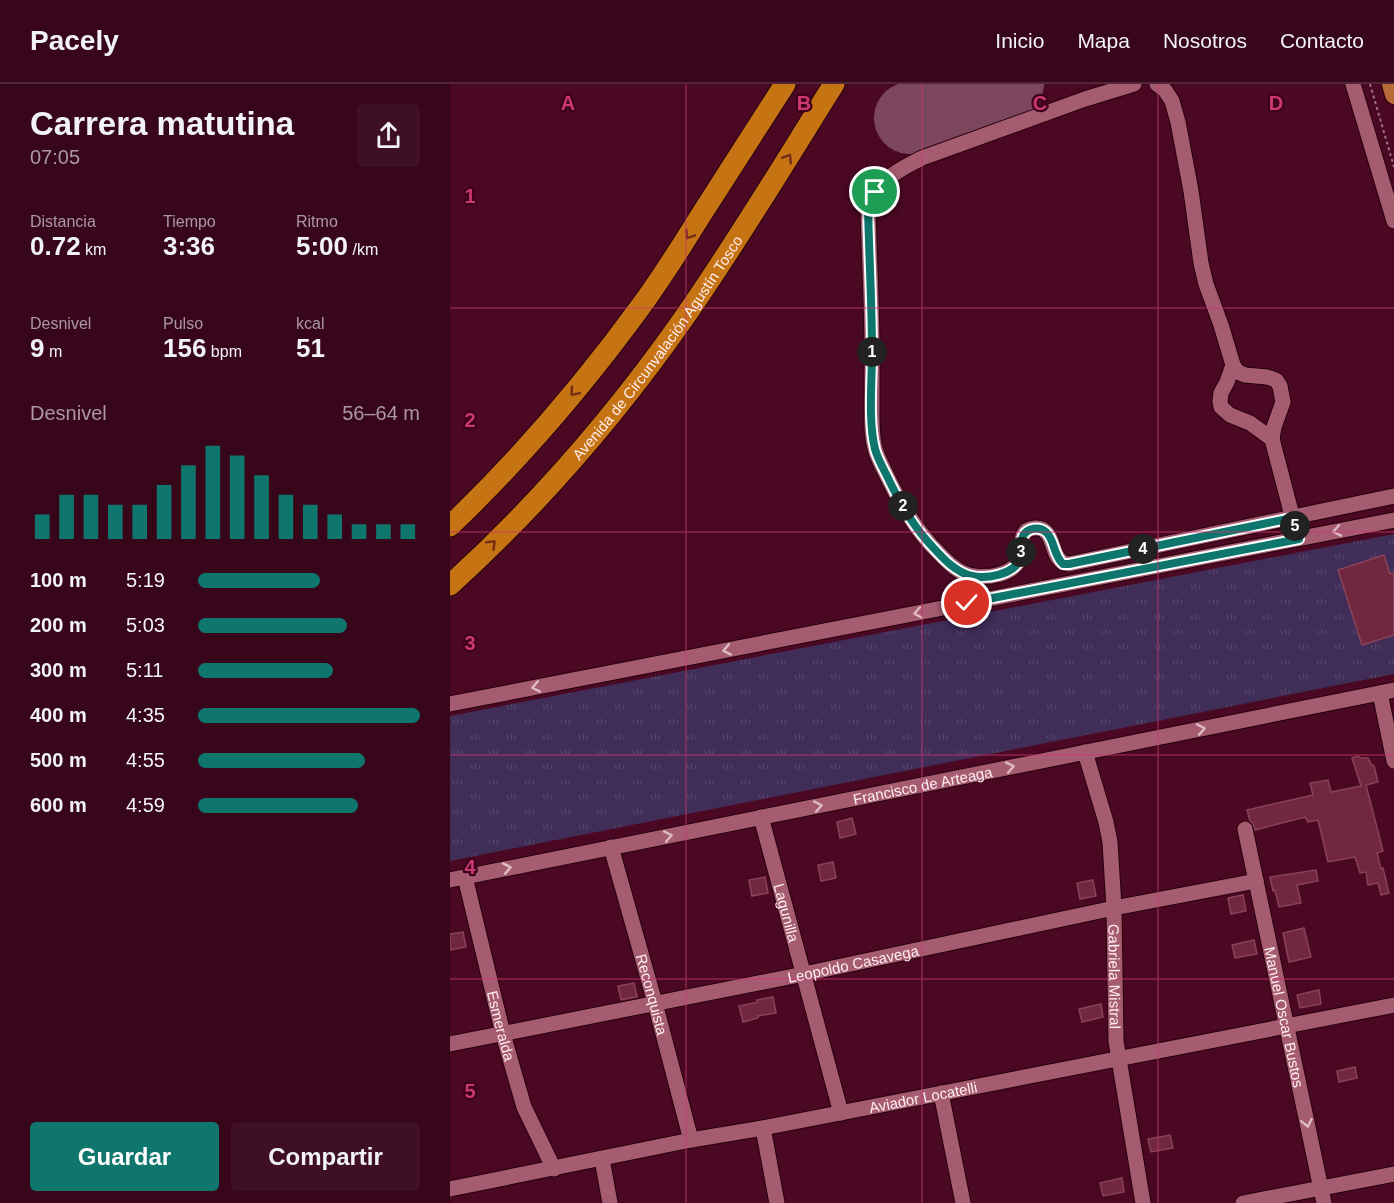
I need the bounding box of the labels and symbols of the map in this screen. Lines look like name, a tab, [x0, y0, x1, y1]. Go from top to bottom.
text: A	[561, 92, 575, 114]
text: B	[797, 92, 811, 114]
text: C	[1033, 92, 1047, 114]
text: D	[1269, 92, 1283, 114]
one-way arrow	[780, 154, 792, 164]
pin	[849, 166, 900, 217]
text: 1	[464, 185, 476, 207]
one-way arrow	[684, 229, 696, 239]
street label: Avenida de Circunvalación Agustín Tosco	[568, 232, 745, 463]
pin: 1	[857, 337, 887, 367]
one-way arrow	[570, 385, 581, 396]
text: 2	[464, 409, 476, 431]
pin: 2	[888, 491, 918, 521]
pin: 5	[1280, 511, 1310, 541]
one-way arrow	[1332, 524, 1342, 537]
pin: 4	[1128, 534, 1158, 564]
pin: 3	[1006, 537, 1036, 567]
one-way arrow	[485, 541, 496, 552]
pin	[941, 577, 992, 628]
one-way arrow	[914, 606, 924, 619]
text: 3	[464, 632, 476, 654]
one-way arrow	[722, 643, 732, 656]
one-way arrow	[531, 680, 541, 693]
one-way arrow	[1195, 723, 1205, 736]
one-way arrow	[1004, 761, 1014, 774]
street label: Francisco de Arteaga	[851, 762, 994, 807]
one-way arrow	[813, 800, 823, 813]
one-way arrow	[663, 830, 673, 843]
text: 4	[464, 856, 476, 878]
one-way arrow	[502, 862, 512, 875]
street label: Lagunilla	[771, 881, 803, 944]
street label: Gabriela Mistral	[1106, 924, 1124, 1029]
street label: Leopoldo Casavega	[786, 941, 921, 986]
street label: Manuel Oscar Bustos	[1262, 945, 1308, 1089]
street label: Reconquista	[633, 952, 672, 1037]
street label: Esmeralda	[484, 989, 519, 1063]
street label: Aviador Locatelli	[868, 1078, 979, 1116]
text: 5	[464, 1080, 476, 1102]
one-way arrow	[1300, 1118, 1313, 1128]

